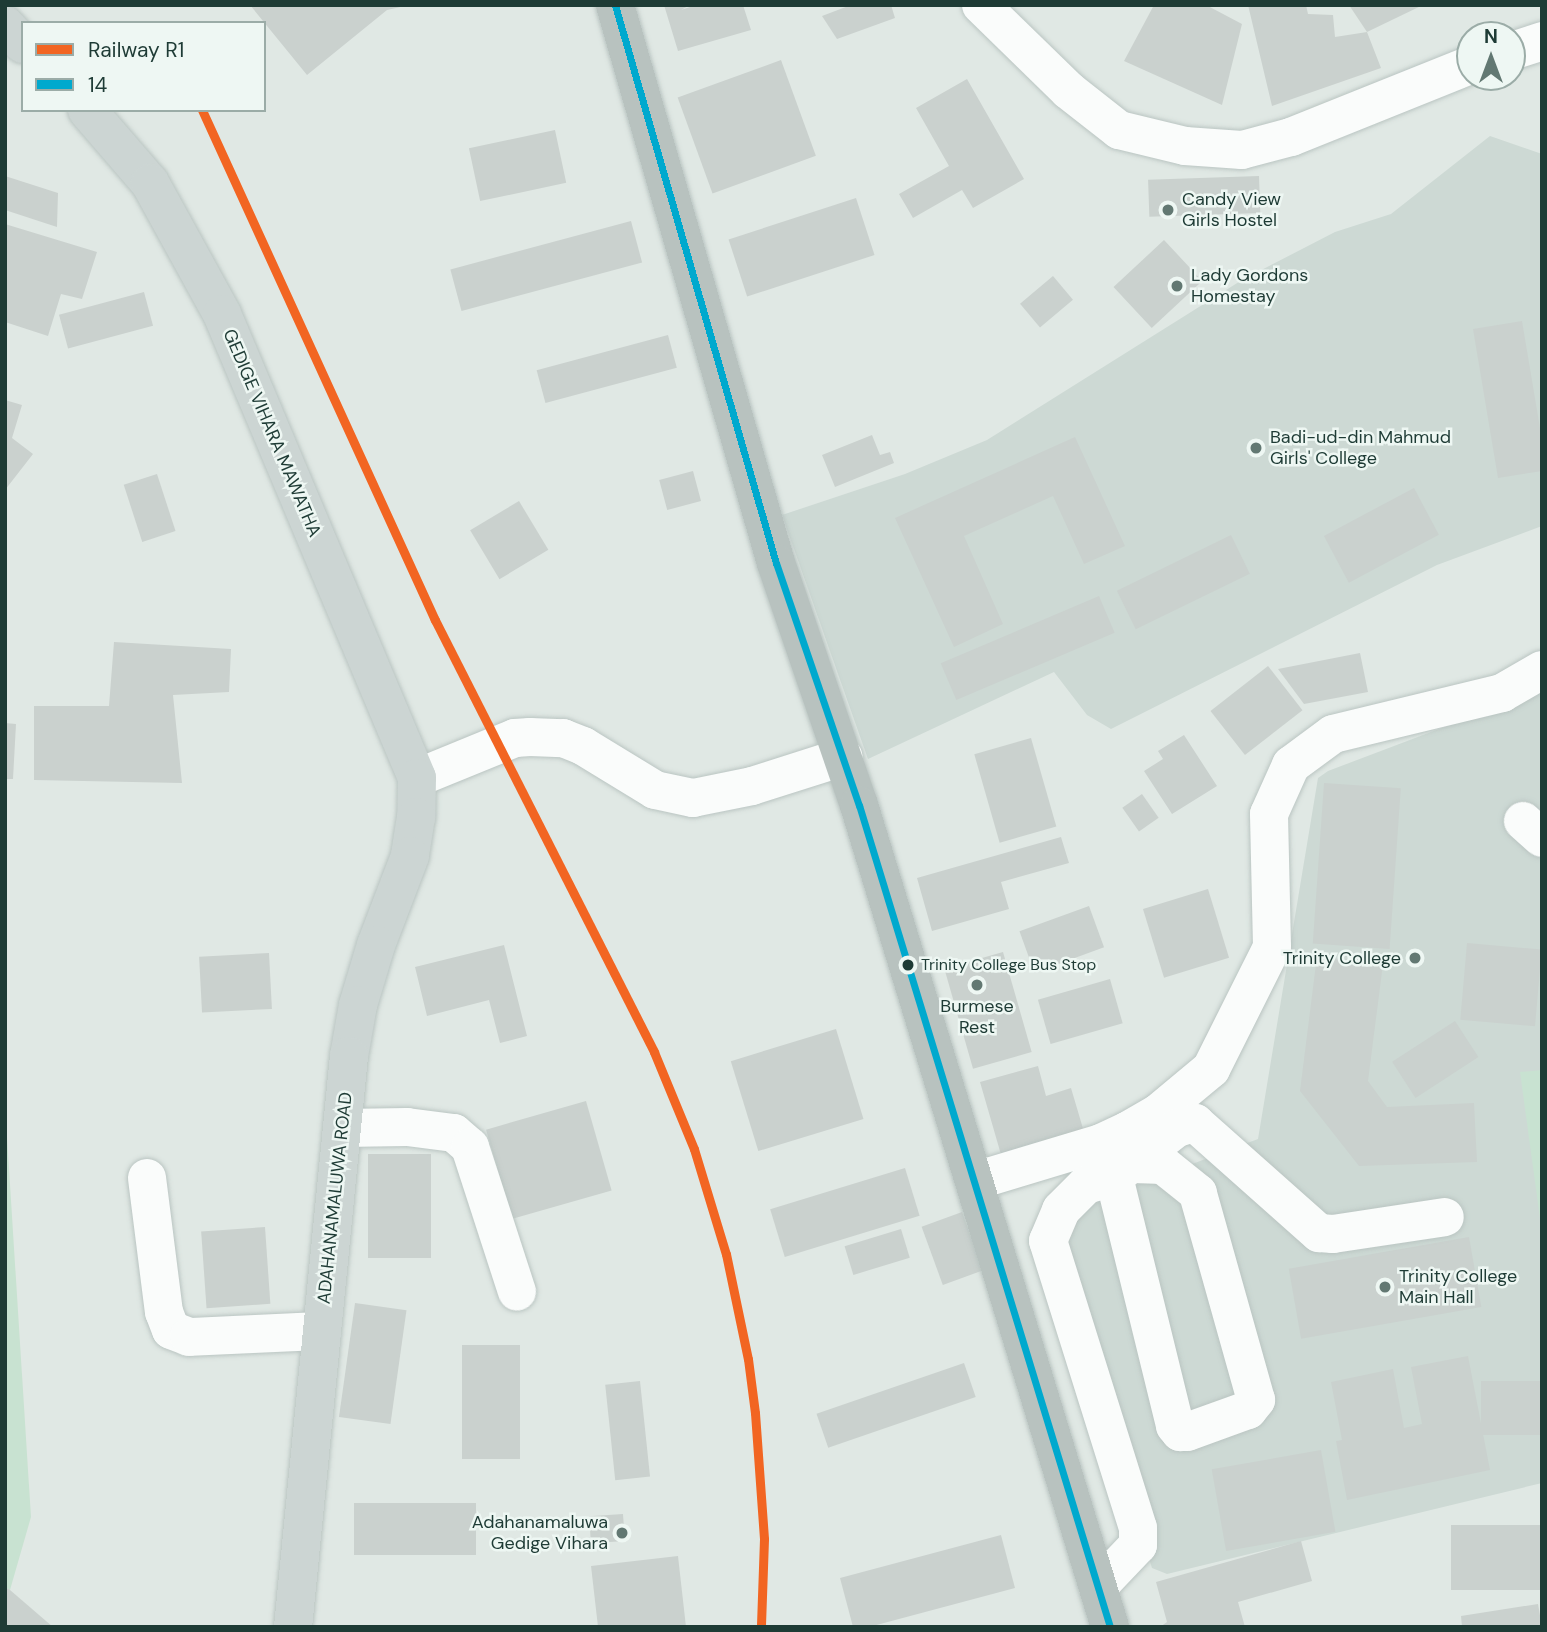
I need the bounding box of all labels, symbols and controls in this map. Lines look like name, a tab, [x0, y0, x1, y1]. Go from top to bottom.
legend	[21, 21, 266, 112]
north arrow	[1456, 21, 1526, 91]
text: N	[1484, 24, 1498, 49]
text: Railway R1	[88, 36, 184, 64]
text: 14	[88, 71, 107, 99]
place label: Candy View Girls Hostel	[1182, 189, 1281, 232]
marker: Candy View Girls Hostel	[1160, 202, 1176, 218]
place label: Lady Gordons Homestay	[1191, 265, 1308, 308]
marker: Lady Gordons Homestay	[1169, 278, 1185, 294]
street label: GEDIGE VIHARA MAWATHA	[218, 326, 326, 540]
place label: Badi-ud-din Mahmud Girls' College	[1270, 427, 1451, 470]
marker: Badi-ud-din Mahmud Girls' College	[1248, 440, 1264, 456]
place label: Trinity College	[1283, 947, 1401, 969]
marker: Trinity College	[1407, 950, 1423, 966]
place label: Trinity College Bus Stop	[921, 955, 1096, 975]
marker: Trinity College Bus Stop	[901, 958, 915, 972]
marker: Burmese Rest	[969, 977, 985, 993]
place label: Burmese Rest	[940, 996, 1014, 1038]
street label: ADAHANAMALUWA ROAD	[313, 1091, 357, 1305]
place label: Trinity College Main Hall	[1399, 1266, 1517, 1308]
marker: Trinity College Main Hall	[1377, 1279, 1393, 1295]
place label: Adahanamaluwa Gedige Vihara	[472, 1512, 608, 1554]
marker: Adahanamaluwa Gedige Vihara	[614, 1525, 630, 1541]

